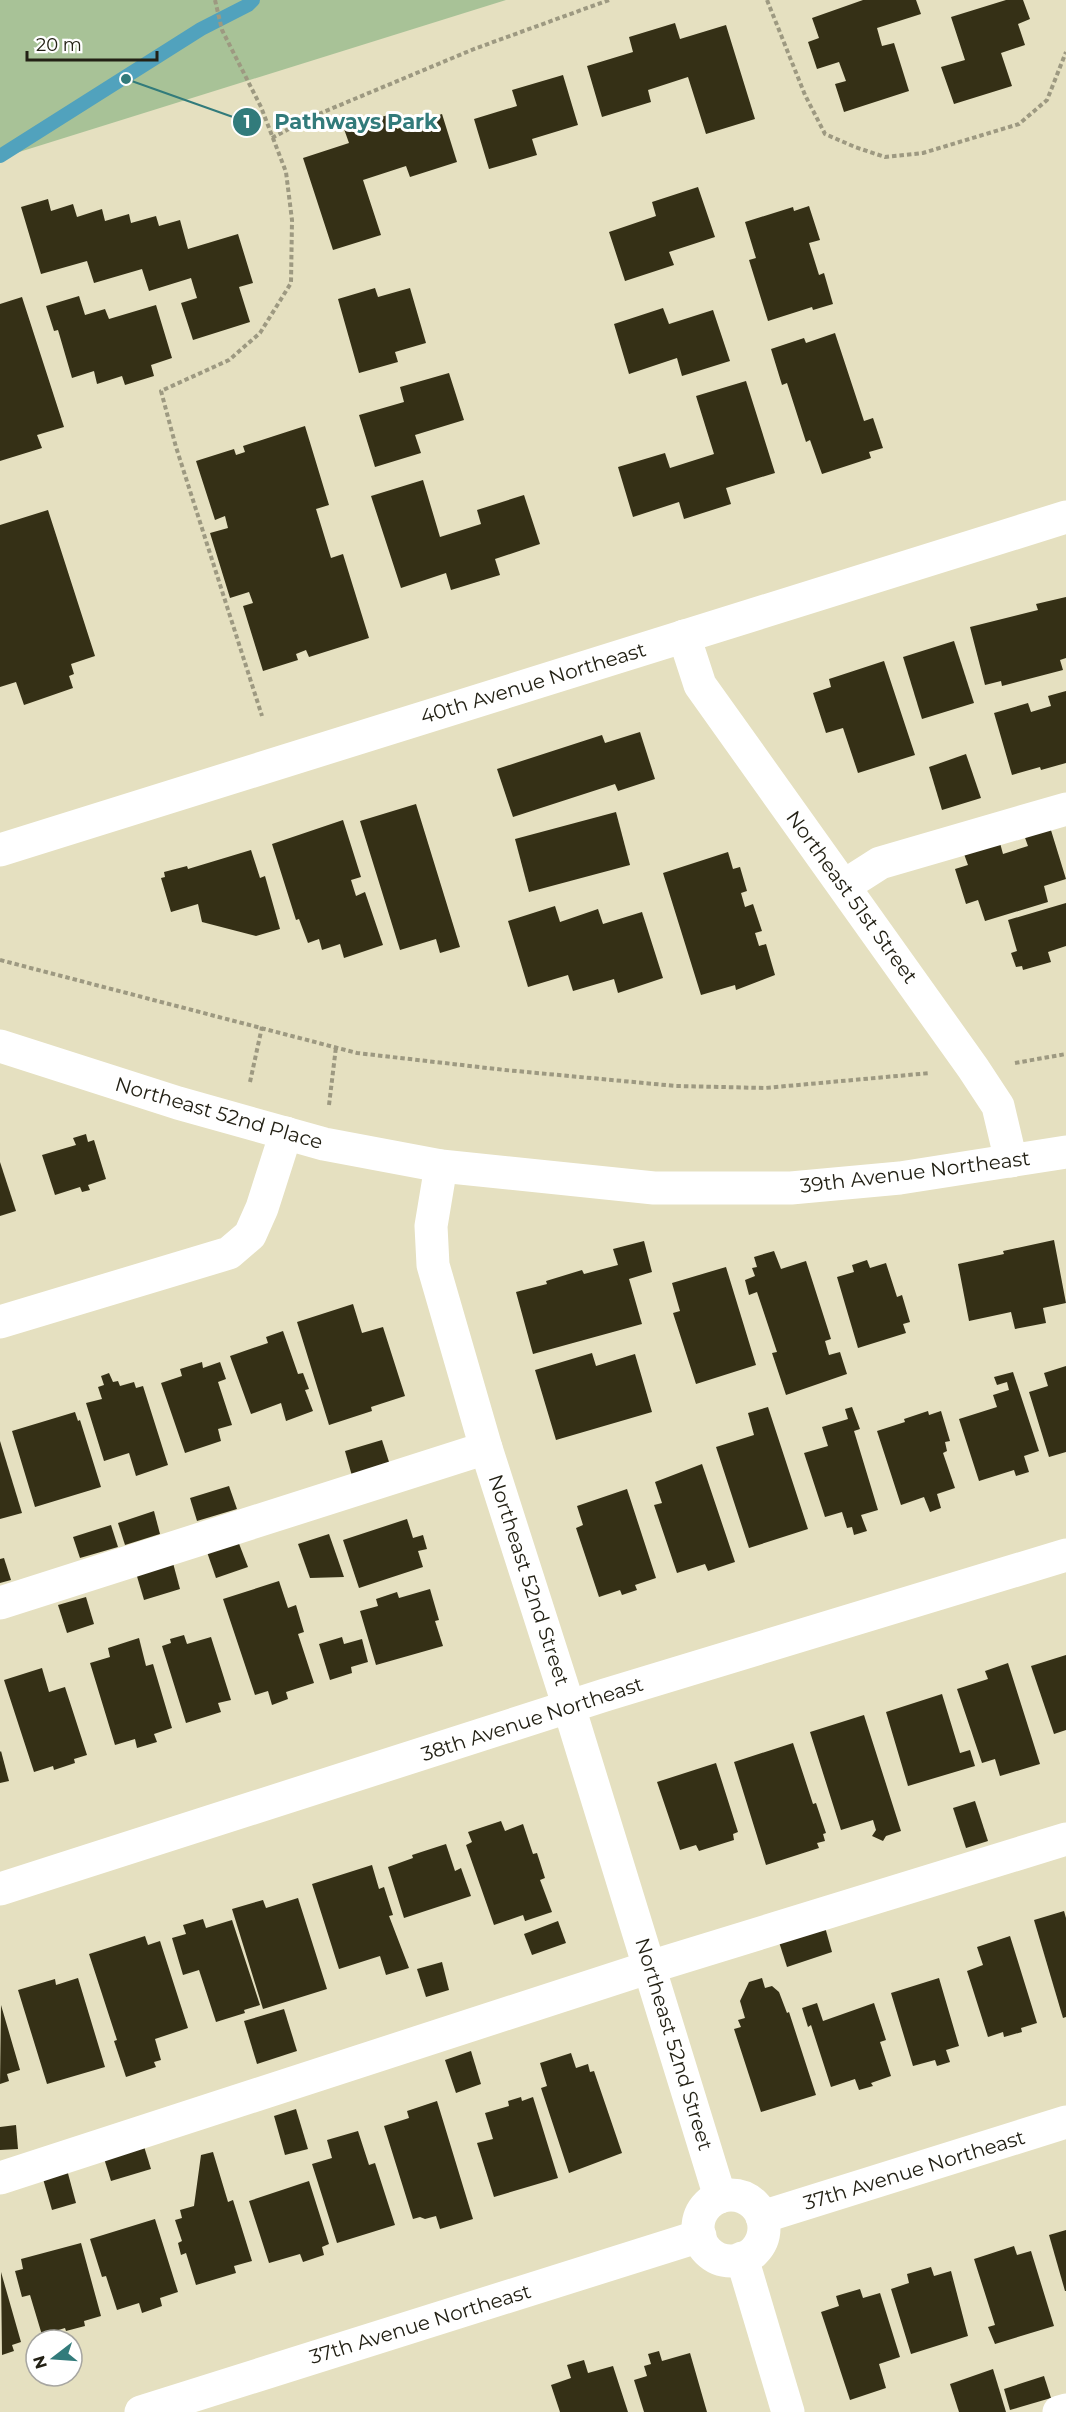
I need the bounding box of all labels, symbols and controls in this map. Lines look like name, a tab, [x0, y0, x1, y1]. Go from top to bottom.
scale bar	[27, 24, 158, 62]
text: 20 m	[36, 34, 82, 56]
callout: Pathways Park	[232, 102, 450, 141]
text: Pathways Park	[274, 109, 438, 134]
text: 1	[243, 111, 251, 133]
street label: 40th Avenue Northeast	[417, 637, 649, 729]
street label: Northeast 51st Street	[781, 806, 923, 988]
street label: Northeast 52nd Place	[112, 1072, 326, 1154]
street label: 39th Avenue Northeast	[799, 1146, 1031, 1198]
street label: Northeast 52nd Street	[483, 1471, 575, 1689]
street label: 38th Avenue Northeast	[418, 1672, 646, 1766]
street label: Northeast 52nd Street	[630, 1935, 718, 2153]
street label: 37th Avenue Northeast	[800, 2125, 1028, 2215]
street label: 37th Avenue Northeast	[306, 2279, 534, 2369]
north arrow	[24, 2328, 84, 2388]
text: N	[29, 2353, 51, 2371]

